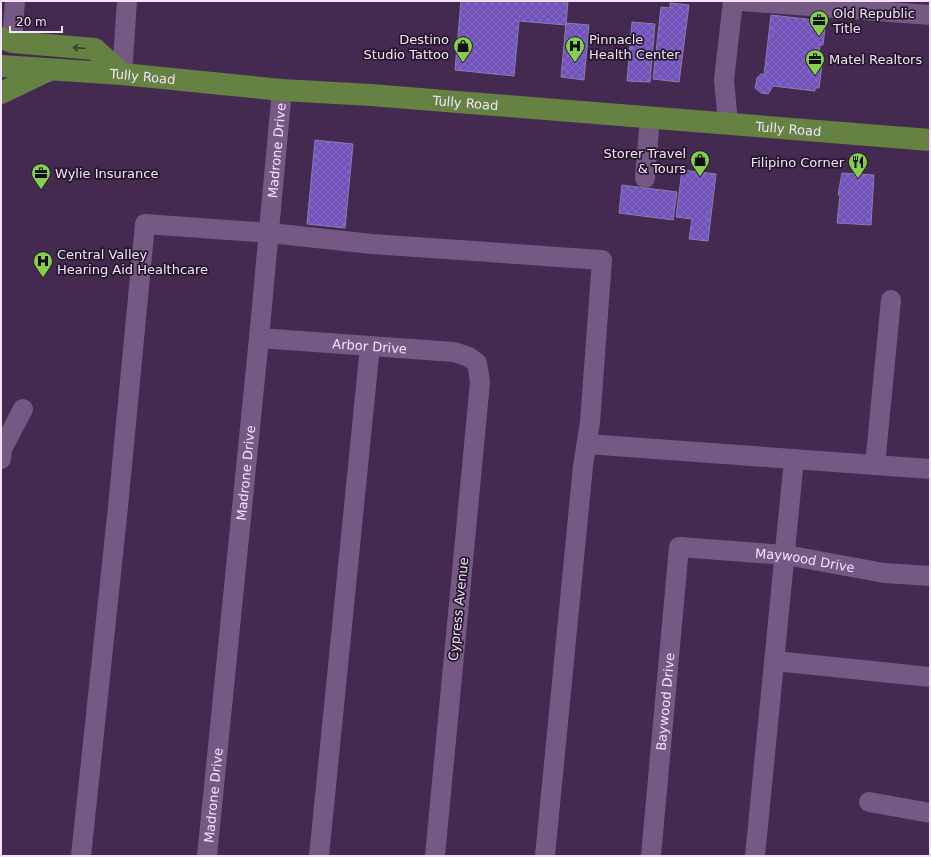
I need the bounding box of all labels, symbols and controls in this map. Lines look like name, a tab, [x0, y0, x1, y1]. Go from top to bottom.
place label: Old Republic Title	[832, 6, 915, 36]
scale bar	[10, 8, 62, 34]
office icon: Old Republic Title	[808, 9, 830, 37]
text: 20 m	[16, 15, 47, 29]
place label: Destino Studio Tattoo	[364, 32, 449, 62]
place label: Pinnacle Health Center	[589, 32, 680, 62]
shop icon: Destino Studio Tattoo	[452, 35, 474, 63]
hospital icon: Pinnacle Health Center	[564, 35, 586, 63]
one-way arrow	[73, 44, 86, 51]
office icon: Matel Realtors	[804, 48, 826, 76]
place label: Matel Realtors	[829, 52, 922, 67]
street label: Tully Road	[108, 66, 176, 87]
street label: Tully Road	[431, 93, 499, 113]
street label: Madrone Drive	[265, 102, 289, 199]
street label: Tully Road	[754, 119, 822, 139]
place label: Storer Travel & Tours	[604, 146, 686, 176]
shop icon: Storer Travel & Tours	[689, 149, 711, 177]
restaurant icon: Filipino Corner	[847, 151, 869, 179]
place label: Filipino Corner	[751, 155, 845, 170]
office icon: Wylie Insurance	[30, 162, 52, 190]
place label: Wylie Insurance	[55, 166, 158, 181]
place label: Central Valley Hearing Aid Healthcare	[57, 247, 208, 277]
hospital icon: Central Valley Hearing Aid Healthcare	[32, 250, 54, 278]
street label: Arbor Drive	[332, 336, 407, 357]
street label: Madrone Drive	[234, 425, 258, 521]
street label: Maywood Drive	[755, 546, 856, 575]
street label: Cypress Avenue	[446, 557, 471, 662]
street label: Baywood Drive	[654, 652, 677, 751]
street label: Madrone Drive	[201, 747, 226, 844]

